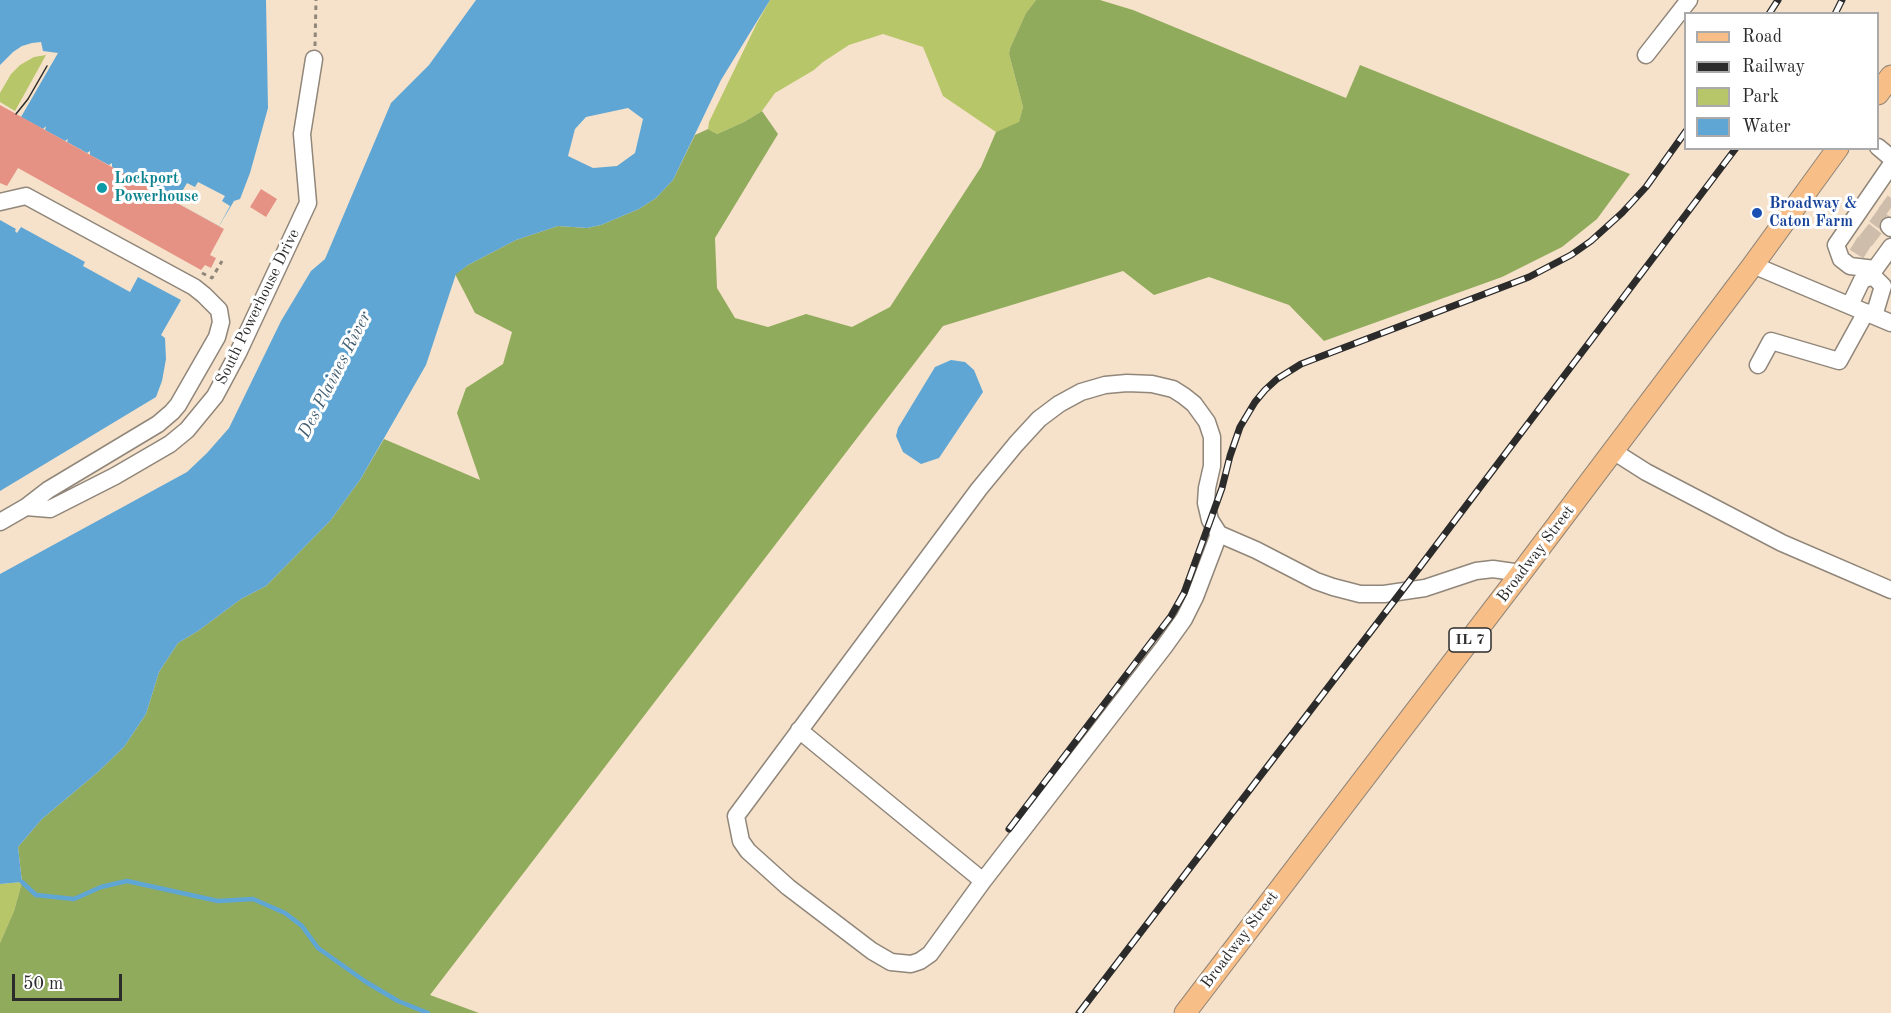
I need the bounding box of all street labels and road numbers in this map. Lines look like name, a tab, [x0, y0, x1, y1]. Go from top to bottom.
street label: South Powerhouse Drive	[212, 226, 304, 388]
street label: Broadway Street	[1493, 502, 1579, 606]
road number: IL 7	[1449, 628, 1491, 652]
street label: Broadway Street	[1197, 888, 1283, 992]

